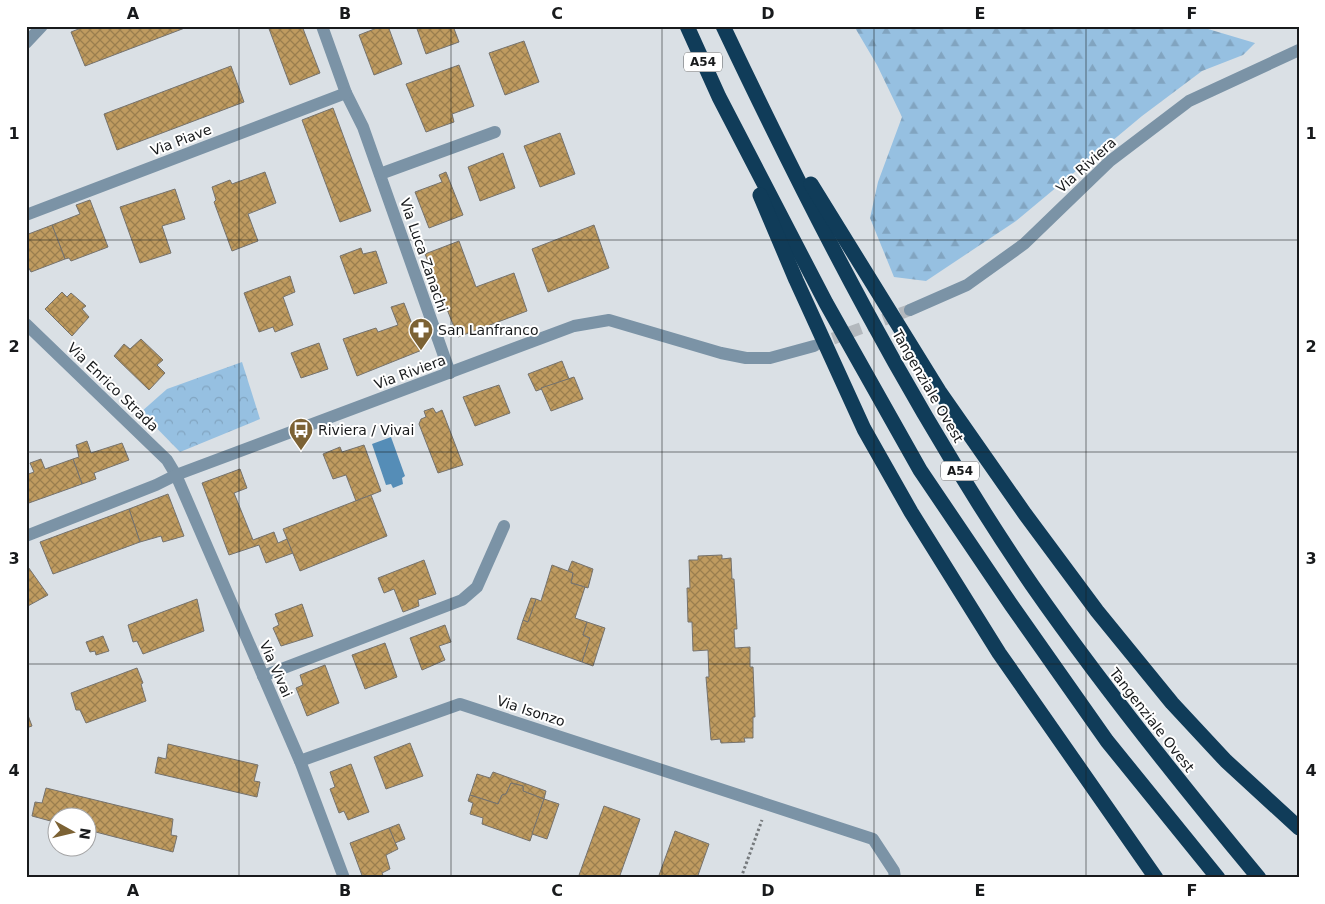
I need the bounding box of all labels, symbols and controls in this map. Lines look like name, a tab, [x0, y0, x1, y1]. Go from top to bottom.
text: A	[127, 4, 140, 23]
text: B	[339, 4, 351, 23]
text: C	[551, 4, 563, 23]
text: D	[761, 4, 775, 23]
text: E	[975, 4, 985, 23]
text: F	[1187, 4, 1197, 23]
road number: A54	[684, 52, 722, 72]
street label: Via Piave	[148, 121, 214, 159]
text: 1	[8, 124, 20, 143]
text: 1	[1305, 124, 1317, 143]
street label: Via Riviera	[1053, 134, 1119, 196]
street label: Via Luca Zanachi	[397, 196, 451, 314]
pharmacy icon: San Lanfranco	[408, 317, 434, 351]
place label: San Lanfranco	[438, 322, 538, 338]
street label: Tangenziale Ovest	[889, 326, 967, 446]
text: 2	[8, 337, 20, 356]
text: 2	[1305, 337, 1317, 356]
street label: Via Enrico Strada	[64, 339, 162, 435]
street label: Via Riviera	[372, 352, 448, 392]
bus stop icon: Riviera / Vivai	[288, 417, 314, 451]
place label: Riviera / Vivai	[318, 422, 414, 438]
road number: A54	[941, 462, 979, 481]
text: 3	[8, 549, 20, 568]
text: 3	[1305, 549, 1317, 568]
street label: Via Vivai	[256, 638, 296, 700]
street label: Tangenziale Ovest	[1106, 664, 1198, 776]
street label: Via Isonzo	[495, 692, 567, 730]
text: 4	[8, 761, 20, 780]
text: 4	[1305, 761, 1317, 780]
north arrow	[48, 806, 98, 856]
text: N	[76, 827, 94, 841]
text: A	[127, 881, 140, 900]
text: B	[339, 881, 351, 900]
text: C	[551, 881, 563, 900]
text: D	[761, 881, 775, 900]
text: E	[975, 881, 985, 900]
text: F	[1187, 881, 1197, 900]

